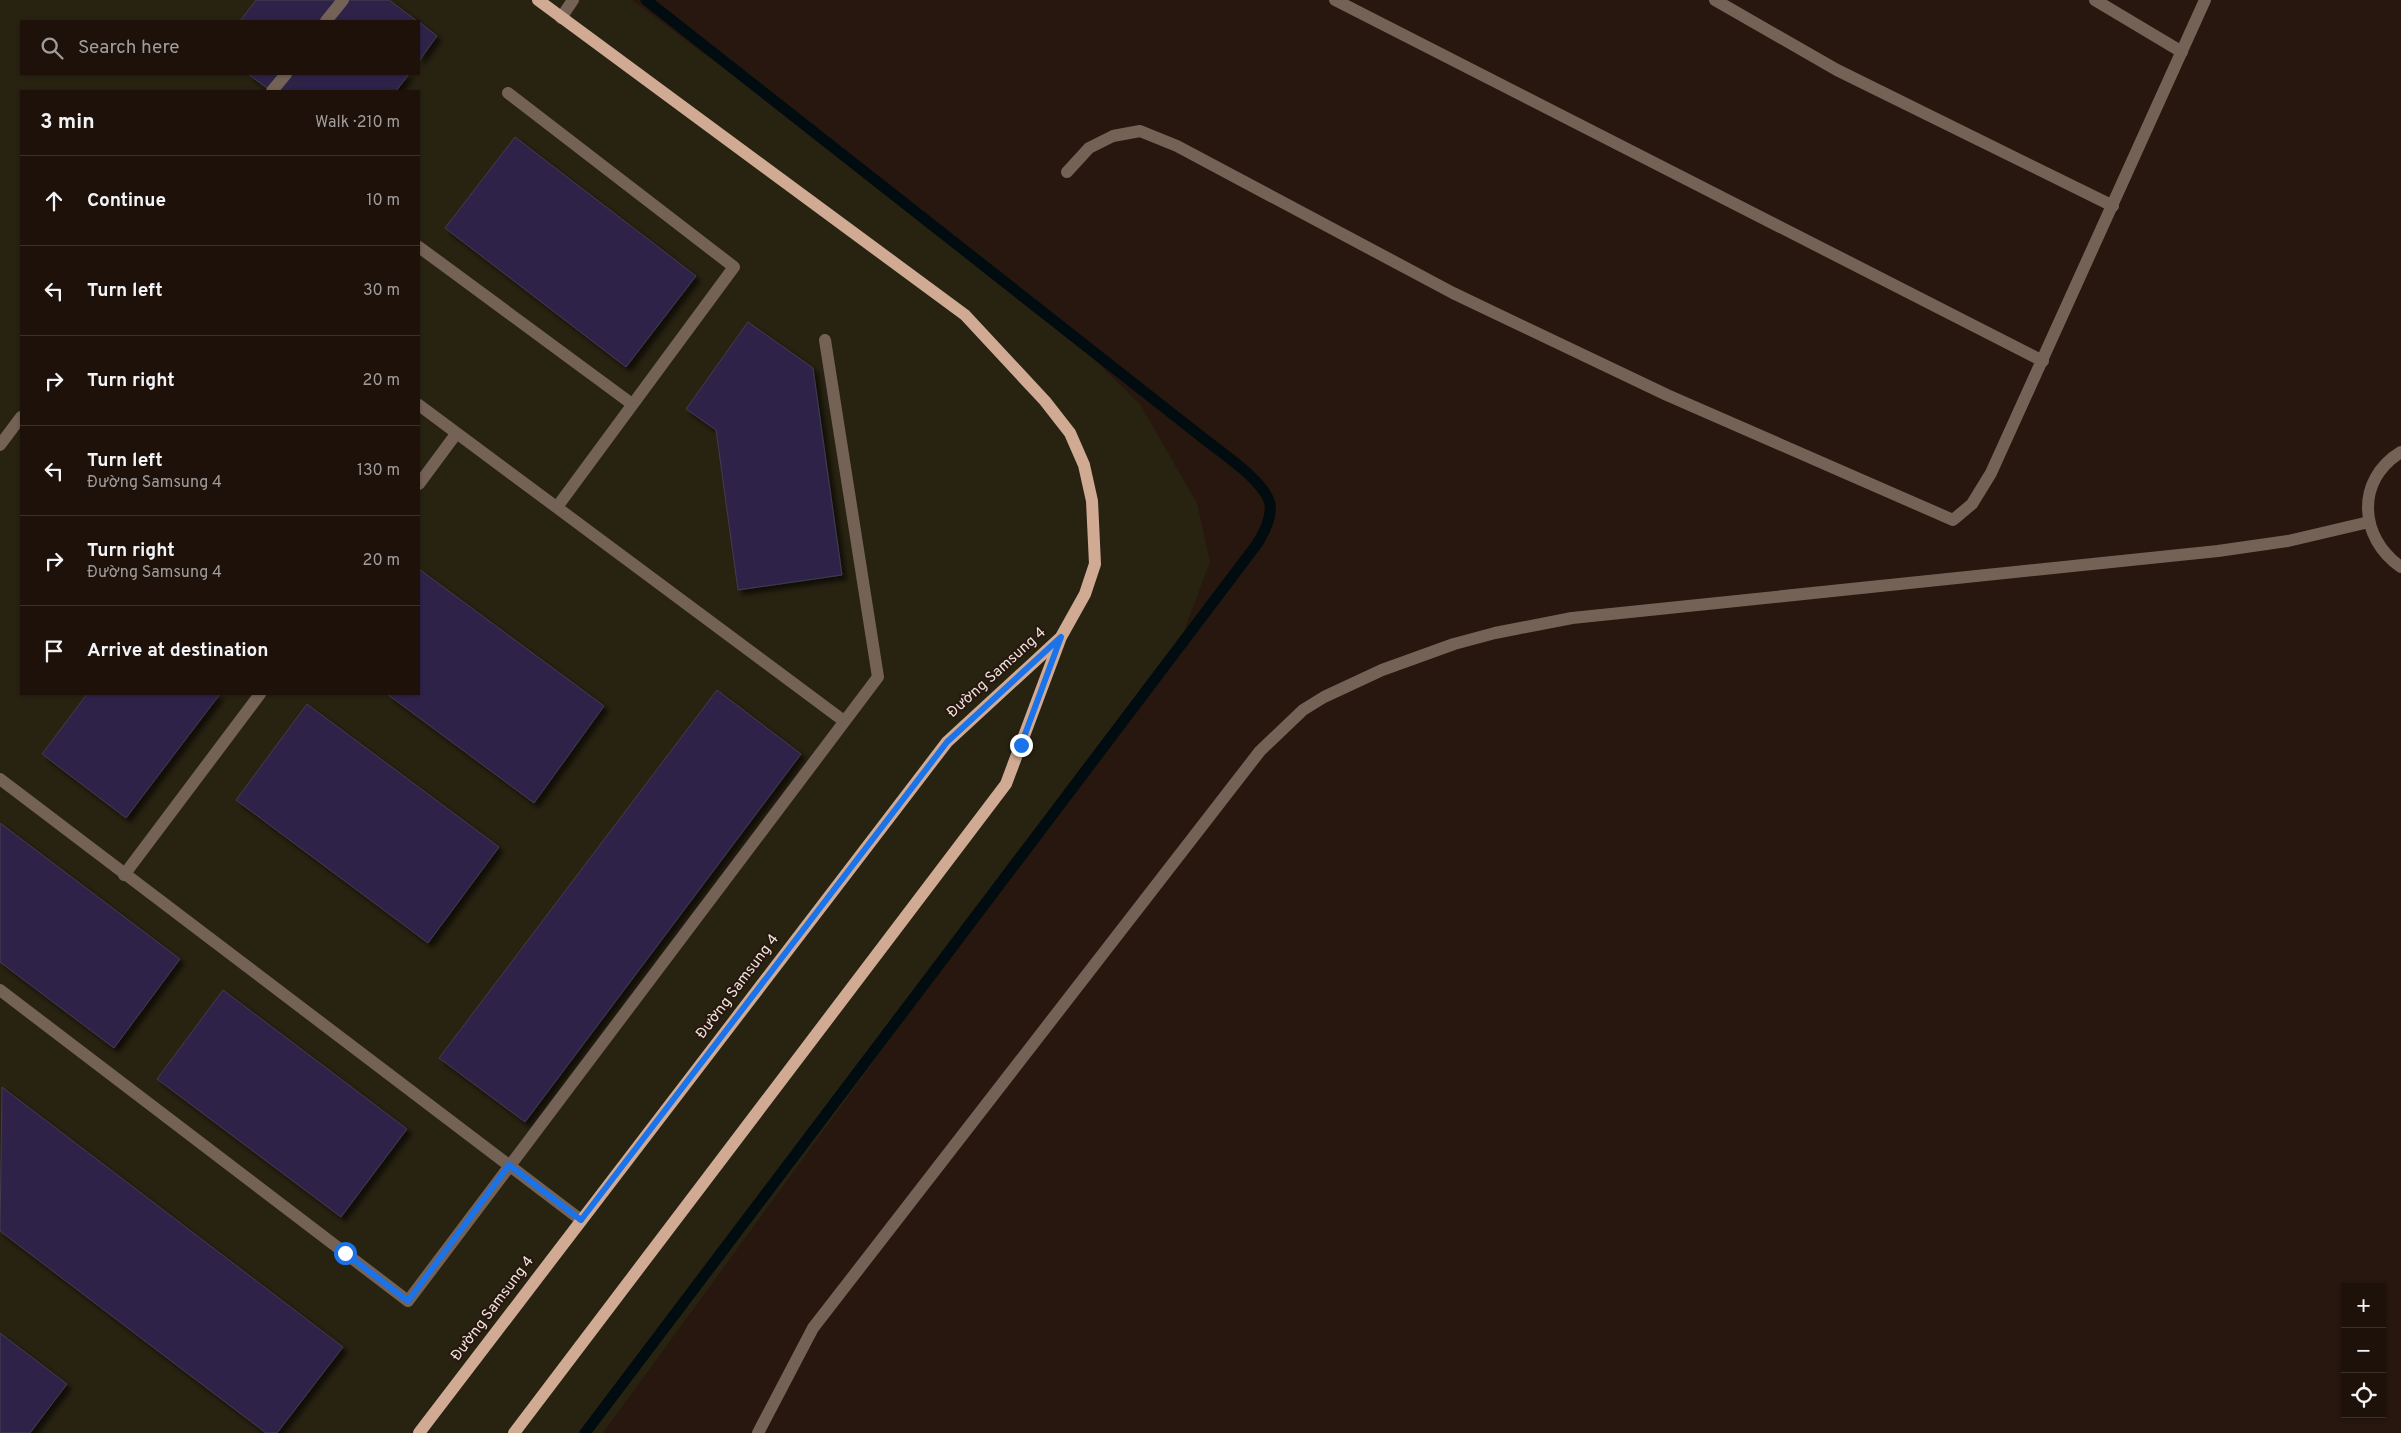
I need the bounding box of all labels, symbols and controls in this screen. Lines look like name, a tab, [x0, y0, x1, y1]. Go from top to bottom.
search box	[20, 20, 420, 75]
icon: search	[38, 34, 66, 62]
text: Search here	[78, 36, 180, 60]
text: 3 min	[40, 109, 95, 136]
text: Walk · 210 m	[315, 113, 400, 133]
icon: ahead	[40, 187, 68, 215]
text: Continue	[87, 189, 166, 213]
text: 10 m	[366, 191, 400, 211]
icon: left	[40, 277, 68, 305]
text: Turn left	[87, 279, 163, 303]
text: 30 m	[363, 281, 400, 301]
icon: right	[40, 367, 68, 395]
text: Turn right	[87, 369, 175, 393]
text: 20 m	[363, 371, 400, 391]
text: Turn left	[87, 449, 163, 473]
icon: left	[40, 457, 68, 485]
text: 130 m	[357, 461, 400, 481]
text: Đường Samsung 4	[87, 473, 222, 493]
text: Turn right	[87, 539, 175, 563]
icon: right	[40, 547, 68, 575]
text: 20 m	[363, 551, 400, 571]
text: Đường Samsung 4	[87, 563, 222, 583]
street label: Đường Samsung 4	[944, 624, 1050, 722]
icon: arrive	[40, 637, 68, 665]
text: Arrive at destination	[87, 639, 268, 663]
route end	[1010, 734, 1033, 757]
street label: Đường Samsung 4	[692, 931, 784, 1043]
route start	[334, 1242, 357, 1265]
street label: Đường Samsung 4	[447, 1253, 539, 1365]
map controls	[2341, 1283, 2386, 1418]
button: +	[2341, 1283, 2386, 1328]
button: −	[2341, 1328, 2386, 1373]
button: locate	[2341, 1373, 2386, 1418]

